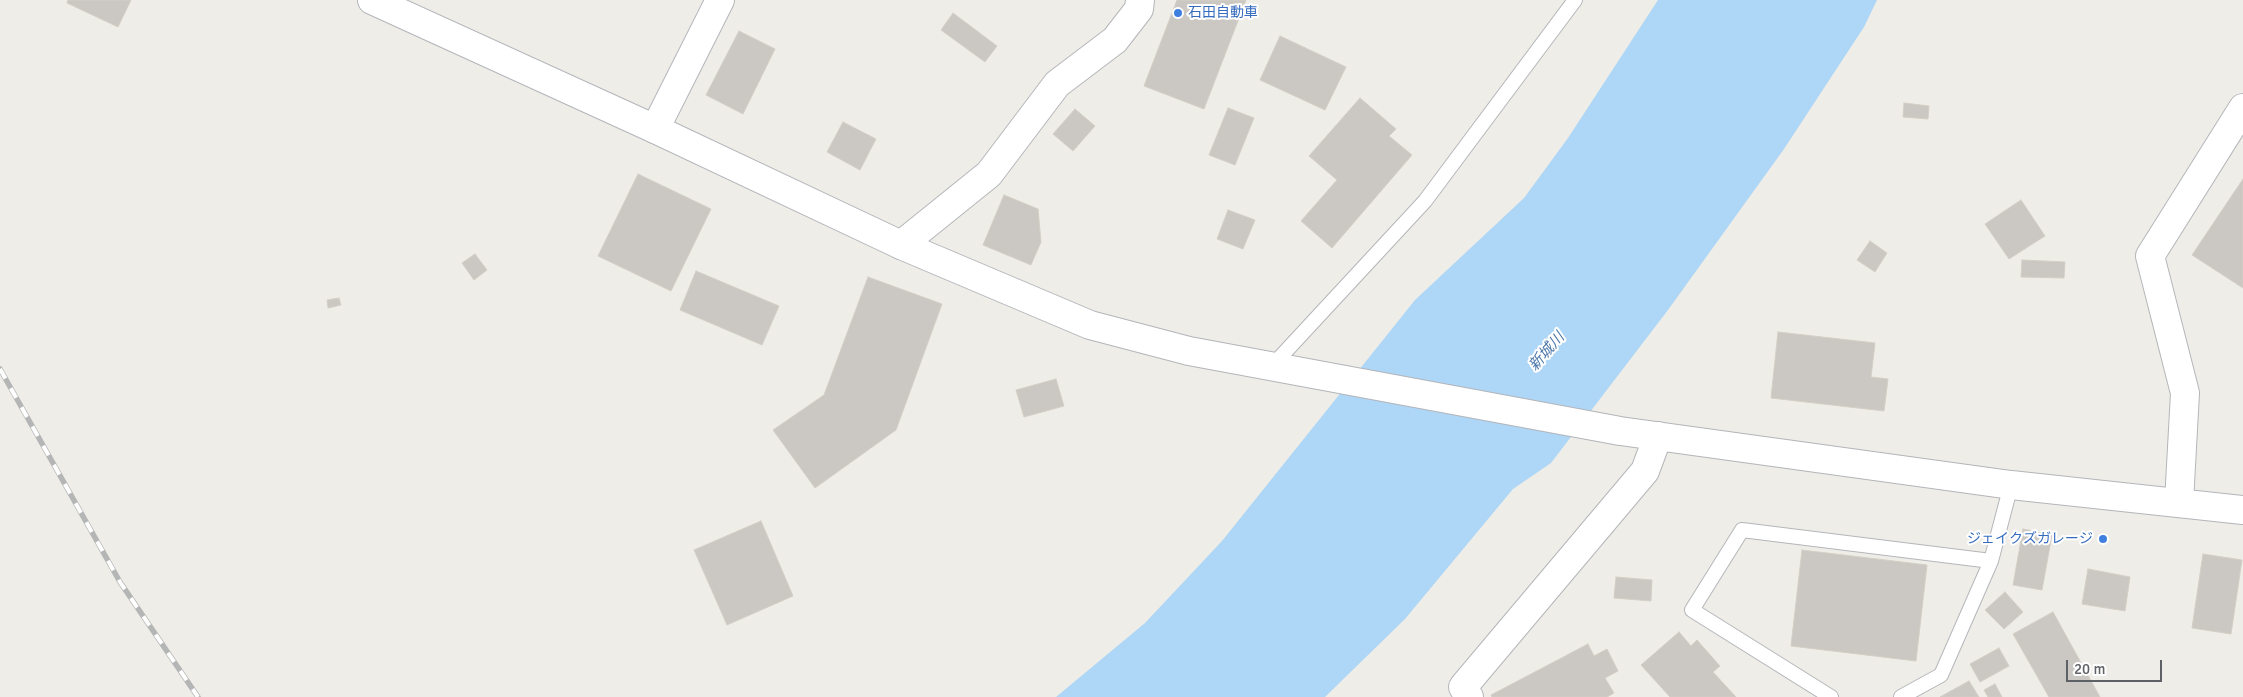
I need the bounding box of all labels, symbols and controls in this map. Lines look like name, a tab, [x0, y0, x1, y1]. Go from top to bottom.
place label: 石田自動車	[1188, 5, 1258, 21]
marker: 石田自動車	[1172, 7, 1184, 19]
water label: 新城川	[1525, 329, 1569, 375]
place label: ジェイクズガレージ	[1967, 531, 2093, 547]
marker: ジェイクズガレージ	[2097, 533, 2109, 545]
scale bar	[2068, 650, 2164, 682]
text: 20 m	[2074, 660, 2105, 678]

